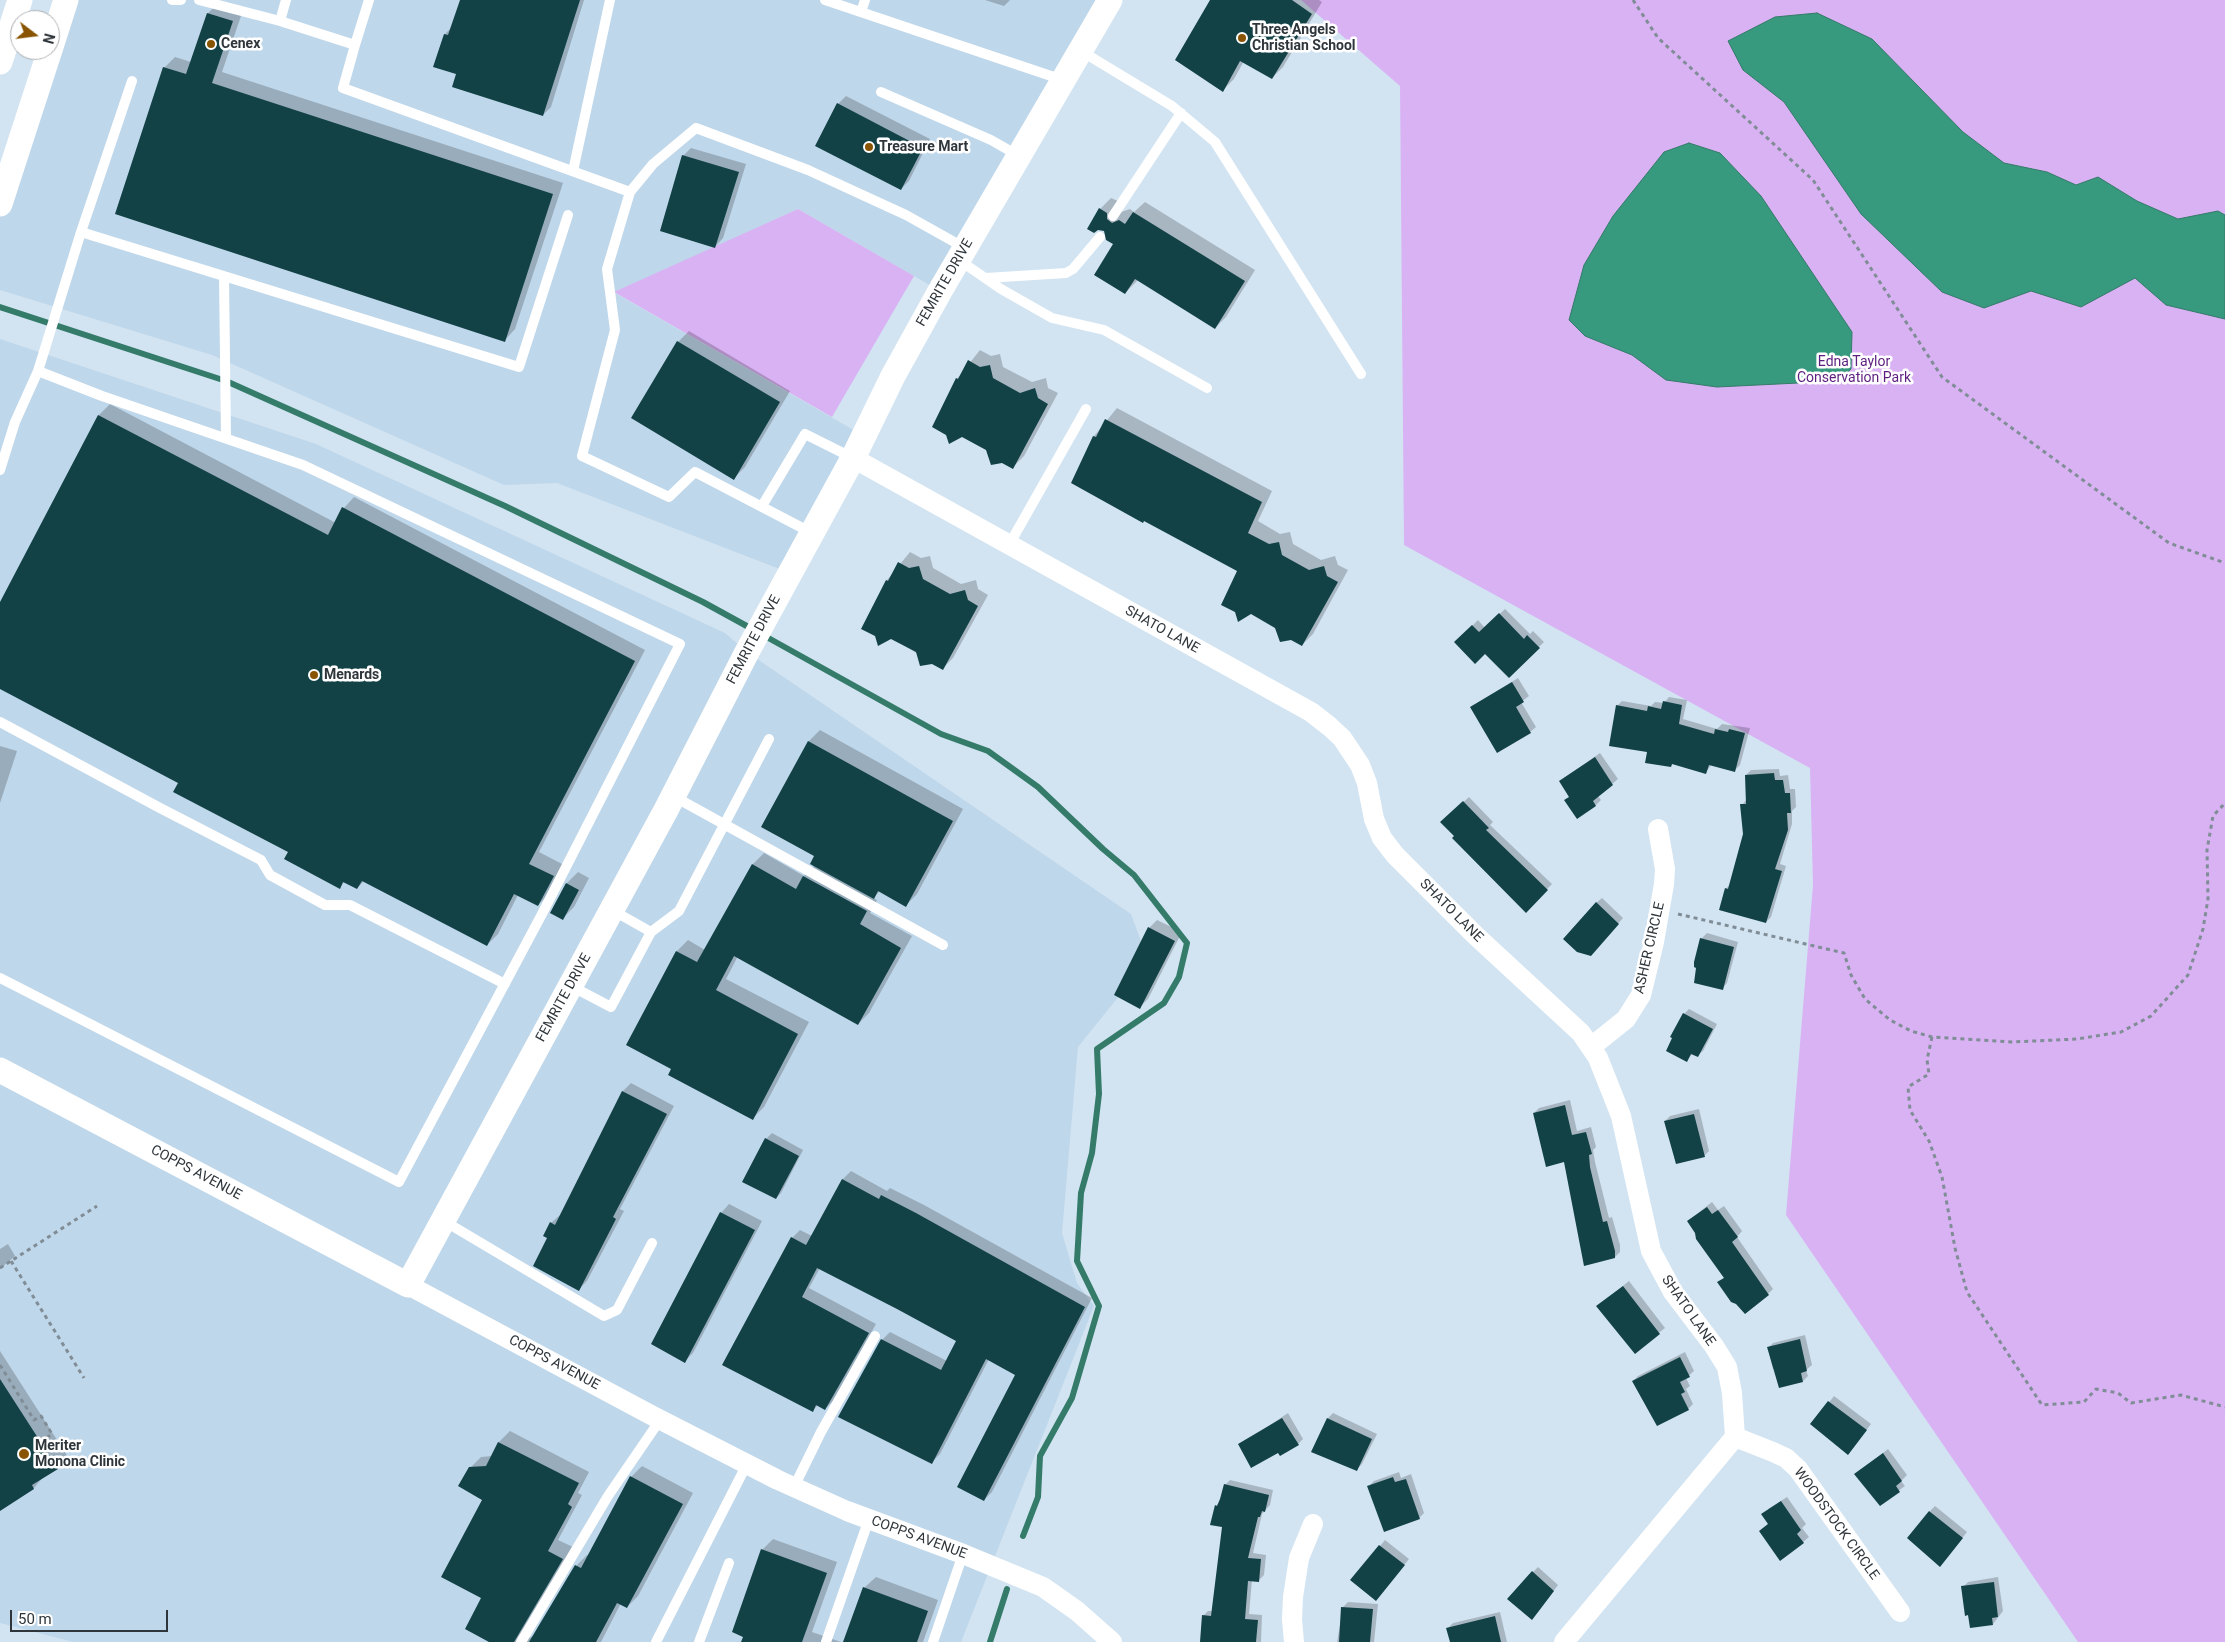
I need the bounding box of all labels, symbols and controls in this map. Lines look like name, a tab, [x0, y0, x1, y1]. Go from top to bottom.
north arrow	[10, 10, 60, 60]
place label: Three Angels Christian School	[1252, 22, 1356, 54]
text: N	[40, 32, 58, 45]
marker: Three Angels Christian School	[1236, 32, 1248, 44]
place label: Cenex	[221, 36, 260, 52]
marker: Cenex	[205, 38, 217, 50]
place label: Treasure Mart	[879, 139, 968, 155]
marker: Treasure Mart	[863, 141, 875, 153]
street label: FEMRITE DRIVE	[913, 236, 977, 330]
park label: Edna Taylor Conservation Park	[1797, 354, 1911, 387]
street label: FEMRITE DRIVE	[723, 593, 785, 687]
street label: SHATO LANE	[1122, 603, 1202, 657]
place label: Menards	[324, 667, 379, 683]
marker: Menards	[308, 669, 320, 681]
street label: SHATO LANE	[1416, 876, 1486, 946]
street label: ASHER CIRCLE	[1631, 900, 1669, 996]
street label: FEMRITE DRIVE	[533, 951, 595, 1045]
street label: COPPS AVENUE	[148, 1142, 244, 1204]
street label: SHATO LANE	[1657, 1272, 1719, 1350]
street label: COPPS AVENUE	[506, 1332, 602, 1394]
place label: Meriter Monona Clinic	[35, 1438, 125, 1470]
marker: Meriter Monona Clinic	[17, 1447, 31, 1461]
street label: WOODSTOCK CIRCLE	[1790, 1465, 1882, 1583]
street label: COPPS AVENUE	[869, 1513, 969, 1563]
scale bar	[12, 1600, 170, 1632]
text: 50 m	[18, 1610, 52, 1628]

